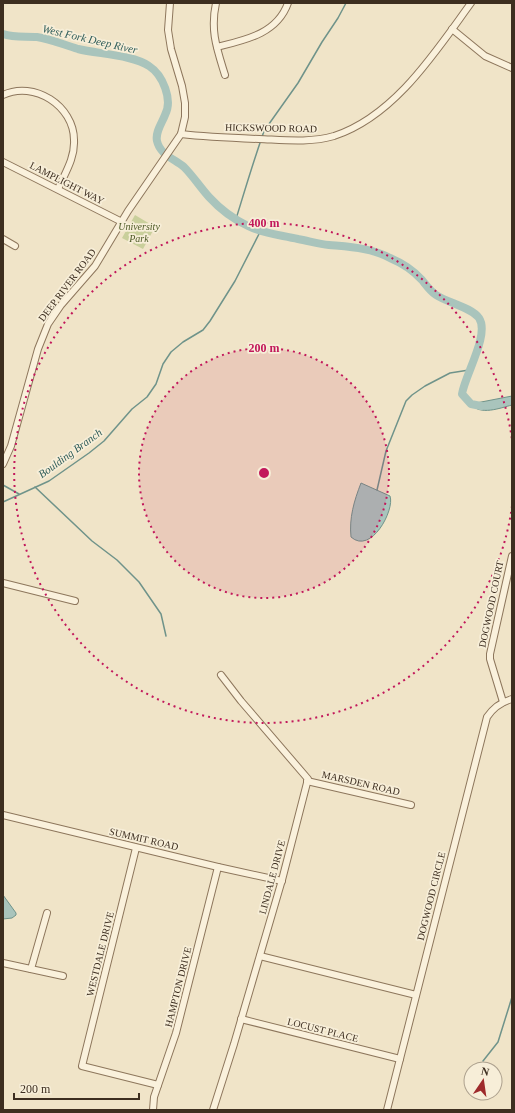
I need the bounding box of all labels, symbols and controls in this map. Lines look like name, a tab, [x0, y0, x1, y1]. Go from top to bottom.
water label: West Fork Deep River	[41, 22, 139, 56]
street label: HICKSWOOD ROAD	[225, 122, 317, 134]
street label: LAMPLIGHT WAY	[28, 160, 106, 206]
text: 400 m	[249, 216, 280, 230]
park label: University Park	[118, 221, 160, 244]
street label: DEEP RIVER ROAD	[36, 247, 98, 323]
text: 200 m	[249, 341, 280, 355]
water label: Boulding Branch	[36, 426, 104, 480]
centre of rings	[257, 466, 271, 480]
street label: DOGWOOD COURT	[476, 560, 506, 648]
street label: MARSDEN ROAD	[321, 769, 401, 797]
street label: SUMMIT ROAD	[108, 826, 180, 852]
street label: LINDALE DRIVE	[257, 839, 287, 915]
street label: DOGWOOD CIRCLE	[415, 851, 447, 941]
street label: WESTDALE DRIVE	[84, 910, 116, 998]
street label: HAMPTON DRIVE	[163, 946, 193, 1028]
street label: LOCUST PLACE	[286, 1016, 360, 1044]
north arrow	[463, 1061, 503, 1101]
text: N	[480, 1065, 491, 1078]
scale bar	[14, 1075, 139, 1101]
text: 200 m	[20, 1082, 51, 1096]

